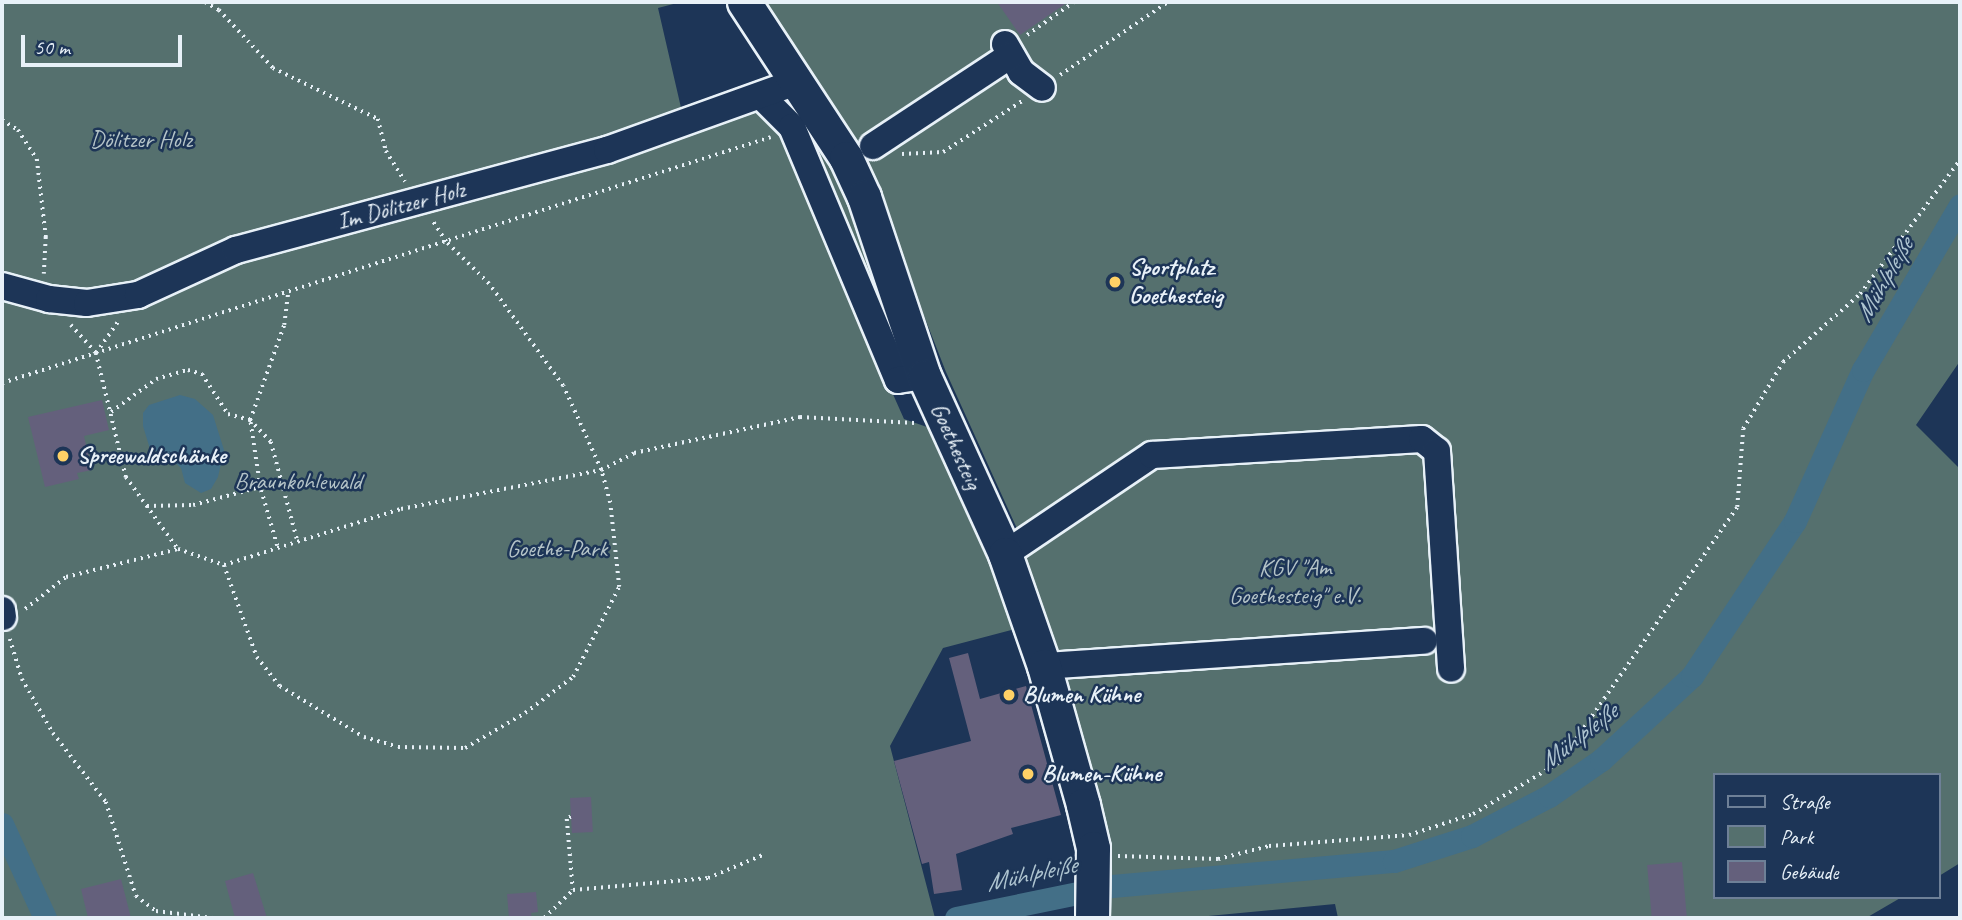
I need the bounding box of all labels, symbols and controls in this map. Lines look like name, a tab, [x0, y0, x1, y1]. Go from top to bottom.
scale bar	[24, 21, 186, 65]
text: 50 m	[34, 34, 70, 60]
park label: Dölitzer Holz	[90, 126, 192, 154]
street label: Im Dölitzer Holz	[334, 175, 468, 237]
water label: Mühlpleiße	[1848, 233, 1920, 327]
place label: Sportplatz Goethesteig	[1129, 254, 1222, 310]
marker: Sportplatz Goethesteig	[1107, 274, 1123, 290]
street label: Goethesteig	[924, 398, 988, 494]
place label: Spreewaldschänke	[77, 442, 226, 470]
marker: Spreewaldschänke	[55, 448, 71, 464]
park label: Braunkohlewald	[235, 468, 361, 496]
park label: Goethe-Park	[507, 535, 607, 563]
park label: KGV "Am Goethesteig" e.V.	[1229, 554, 1361, 610]
place label: Blumen Kühne	[1023, 681, 1140, 709]
marker: Blumen Kühne	[1001, 687, 1017, 703]
water label: Mühlpleiße	[1532, 697, 1624, 777]
place label: Blumen-Kühne	[1042, 760, 1161, 788]
marker: Blumen-Kühne	[1020, 766, 1036, 782]
legend	[1714, 773, 1941, 899]
text: Straße	[1780, 789, 1830, 815]
text: Park	[1780, 824, 1813, 850]
water label: Mühlpleiße	[983, 849, 1079, 899]
text: Gebäude	[1780, 859, 1838, 885]

